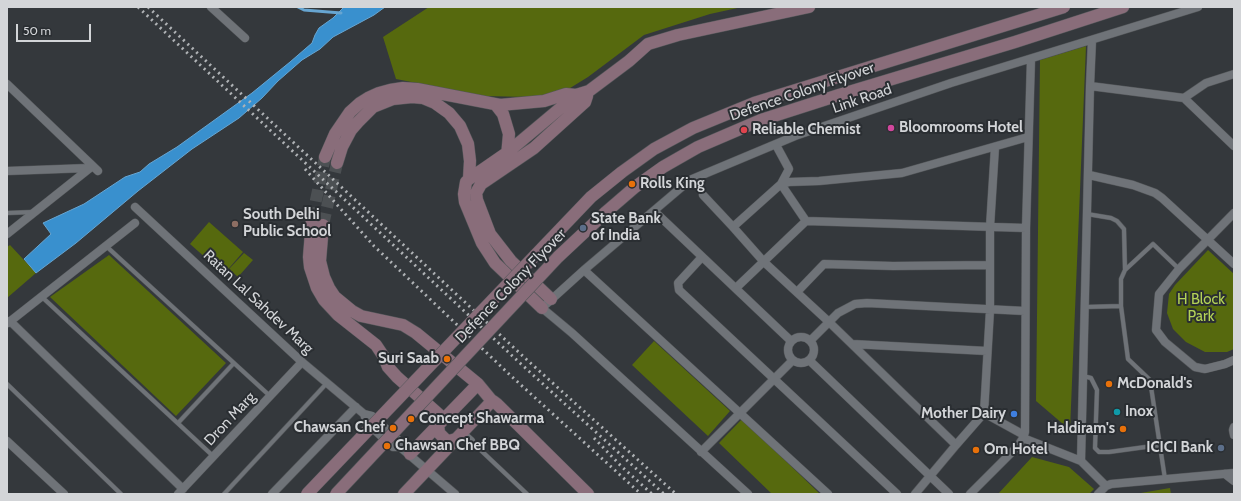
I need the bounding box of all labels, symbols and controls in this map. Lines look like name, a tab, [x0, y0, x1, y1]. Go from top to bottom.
scale bar	[18, 16, 93, 42]
text: 50 m	[23, 23, 51, 38]
street label: Defence Colony Flyover	[727, 59, 877, 125]
street label: Link Road	[830, 80, 894, 118]
place label: Bloomrooms Hotel	[899, 119, 1023, 137]
place label: Reliable Chemist	[752, 121, 861, 139]
marker: Bloomrooms Hotel	[886, 123, 896, 133]
marker: Reliable Chemist	[739, 125, 749, 135]
place label: Rolls King	[640, 175, 704, 193]
marker: Rolls King	[627, 179, 637, 189]
place label: South Delhi Public School	[243, 206, 331, 241]
place label: State Bank of India	[591, 210, 661, 245]
marker: South Delhi Public School	[230, 219, 240, 229]
marker: State Bank of India	[578, 223, 588, 233]
street label: Defence Colony Flyover	[452, 225, 570, 347]
street label: Ratan Lal Sahdev Marg	[199, 246, 317, 358]
park label: H Block Park	[1177, 291, 1225, 326]
place label: Suri Saab	[378, 350, 439, 368]
marker: Suri Saab	[442, 354, 452, 364]
place label: McDonald's	[1117, 375, 1192, 393]
marker: McDonald's	[1104, 379, 1114, 389]
street label: Dron Marg	[201, 388, 259, 450]
place label: Inox	[1125, 403, 1153, 421]
place label: Mother Dairy	[921, 405, 1006, 423]
marker: Inox	[1112, 407, 1122, 417]
marker: Mother Dairy	[1009, 409, 1019, 419]
place label: Concept Shawarma	[419, 410, 544, 428]
marker: Concept Shawarma	[406, 414, 416, 424]
place label: Chawsan Chef	[294, 419, 385, 437]
place label: Haldiram's	[1047, 420, 1115, 438]
marker: Chawsan Chef	[388, 423, 398, 433]
marker: Haldiram's	[1118, 424, 1128, 434]
place label: Chawsan Chef BBQ	[395, 437, 520, 455]
place label: ICICI Bank	[1146, 439, 1213, 457]
marker: Chawsan Chef BBQ	[382, 441, 392, 451]
place label: Om Hotel	[984, 441, 1048, 459]
marker: ICICI Bank	[1216, 443, 1226, 453]
marker: Om Hotel	[971, 445, 981, 455]

